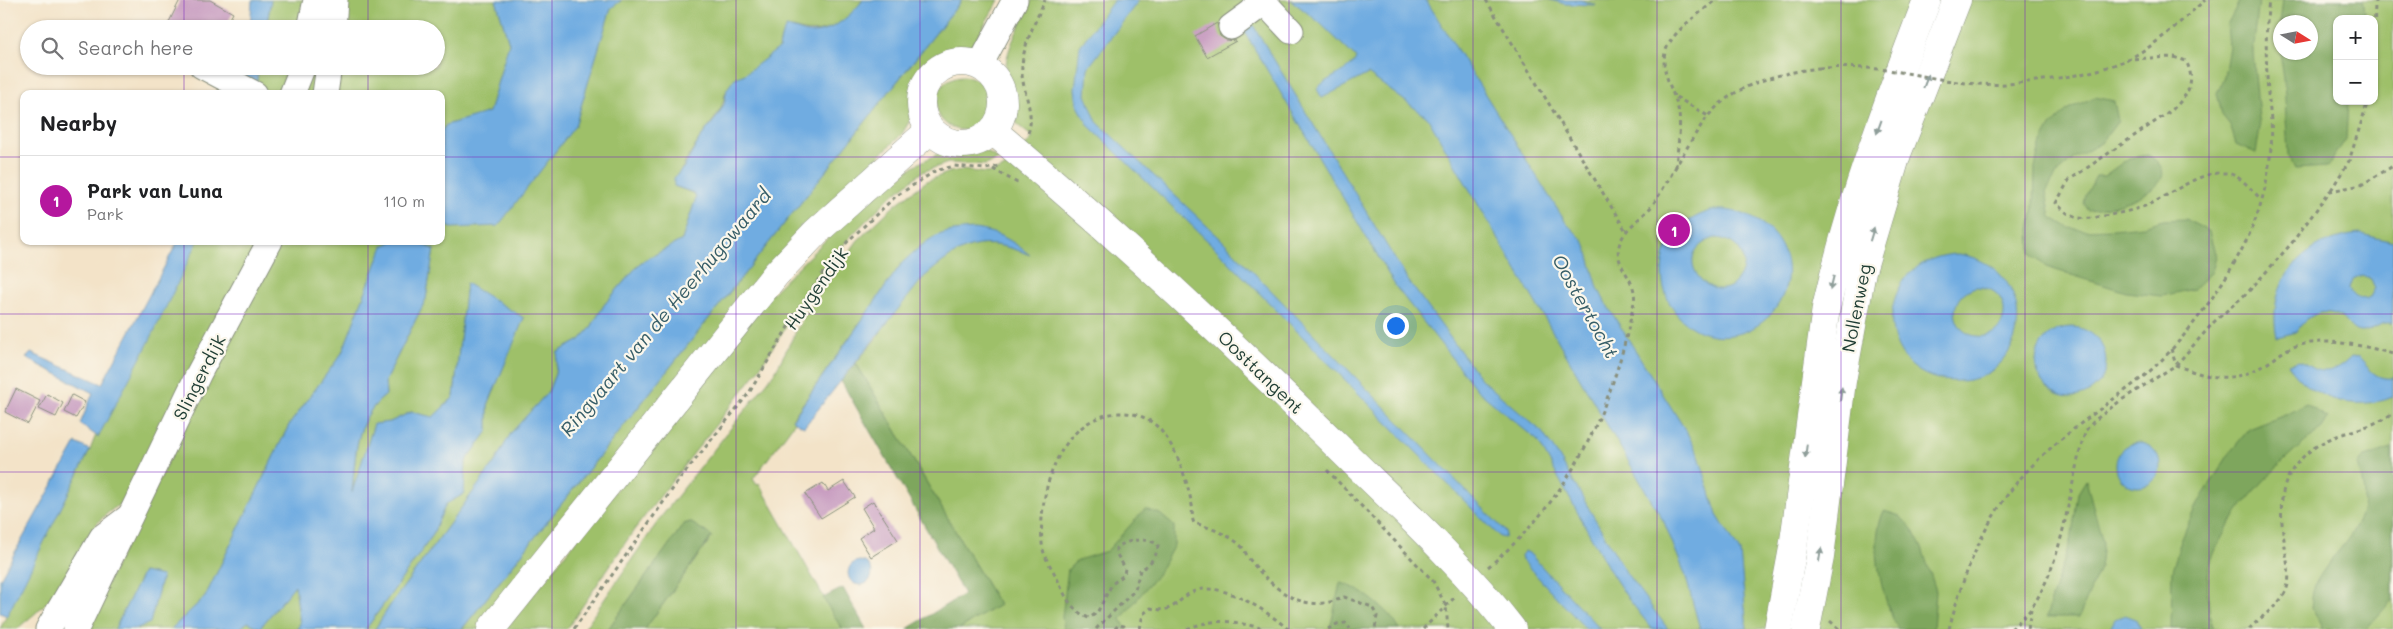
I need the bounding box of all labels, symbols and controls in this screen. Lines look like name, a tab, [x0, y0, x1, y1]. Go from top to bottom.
north arrow	[2273, 15, 2318, 60]
map controls	[2333, 15, 2378, 105]
button: +	[2333, 15, 2378, 60]
search box	[20, 20, 445, 75]
icon: search	[38, 34, 66, 62]
text: Search here	[78, 35, 194, 60]
button: −	[2333, 60, 2378, 105]
one-way arrow	[1922, 74, 1930, 88]
text: Nearby	[40, 109, 117, 136]
one-way arrow	[1875, 120, 1882, 135]
text: Park van Luna	[87, 178, 223, 203]
water label: Ringvaart van de Heerhugowaard	[554, 182, 777, 441]
text: 1	[52, 190, 60, 211]
text: 110 m	[383, 190, 425, 211]
text: Park	[87, 203, 123, 224]
pin: 1	[1658, 211, 1690, 249]
one-way arrow	[1868, 226, 1876, 241]
street label: Huygendijk	[779, 242, 853, 334]
water label: Oostertocht	[1547, 250, 1625, 362]
street label: Nollenweg	[1836, 262, 1876, 354]
one-way arrow	[1828, 275, 1836, 290]
your location	[1383, 313, 1409, 339]
street label: Oosttangent	[1213, 325, 1309, 419]
street label: Slingerdijk	[167, 330, 231, 424]
one-way arrow	[1837, 385, 1845, 401]
one-way arrow	[1802, 443, 1810, 459]
one-way arrow	[1816, 546, 1824, 562]

